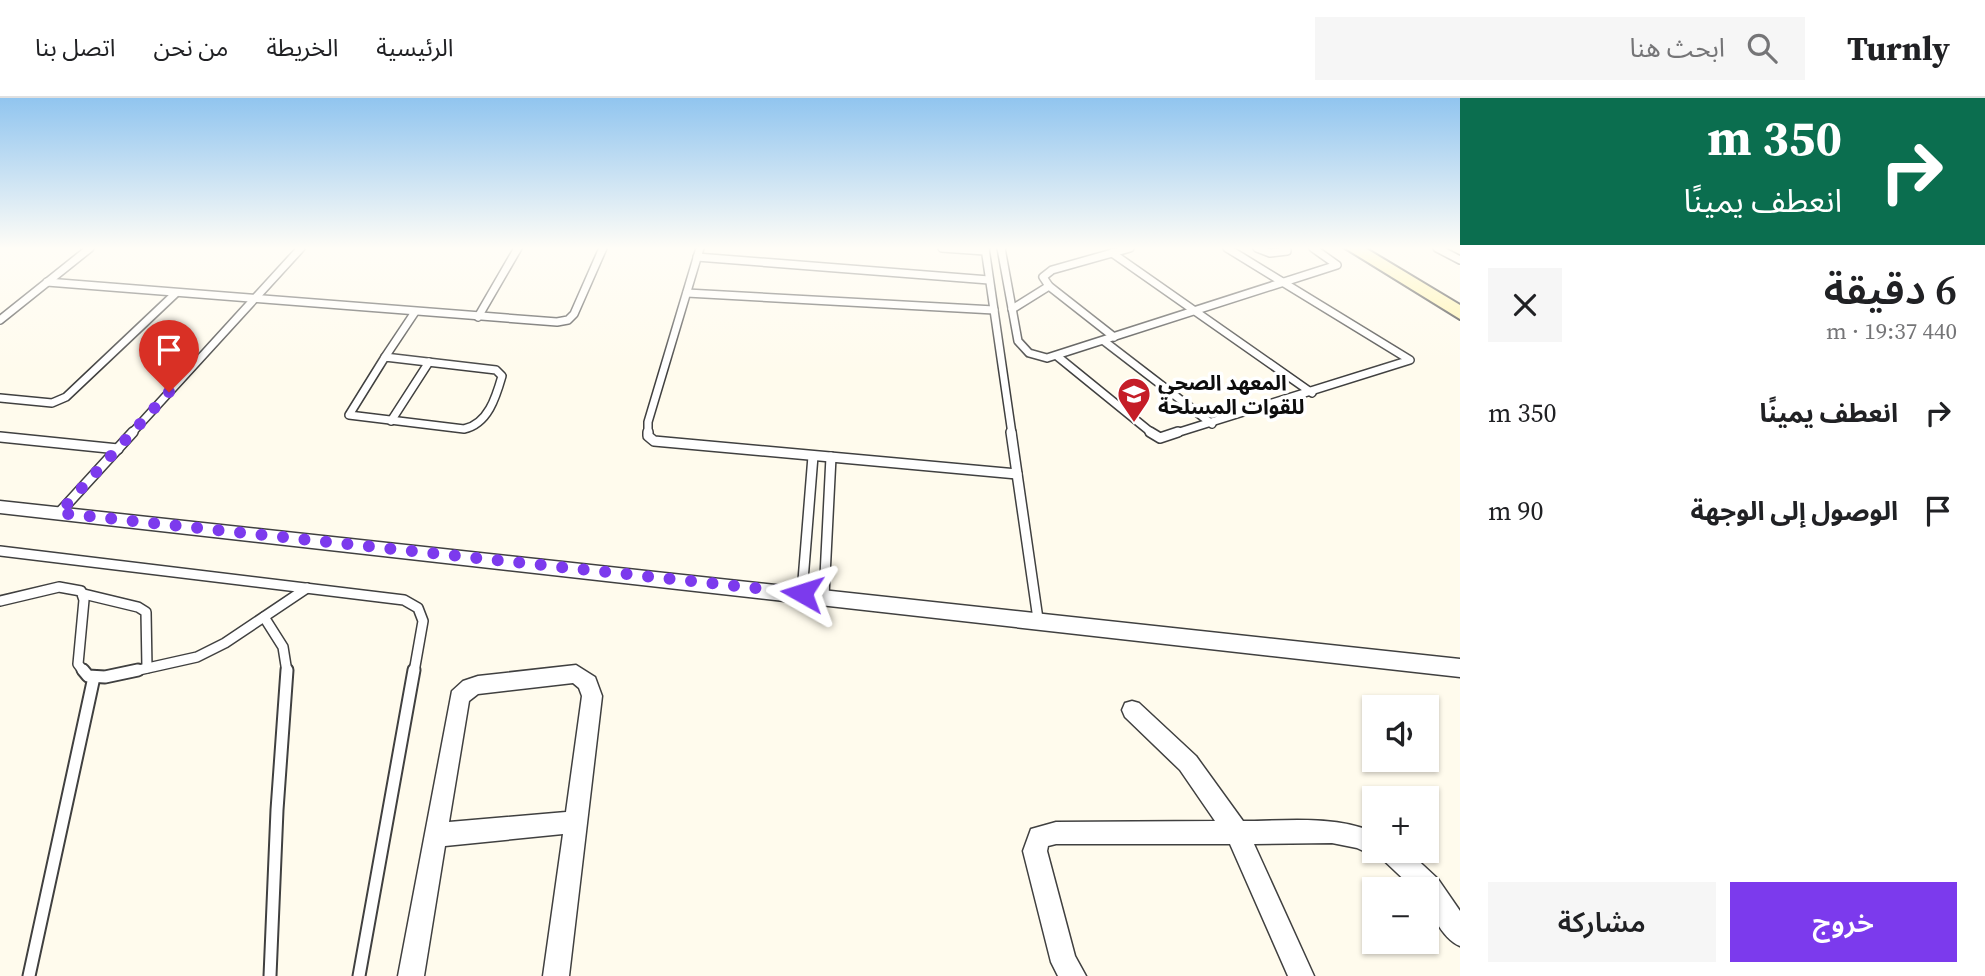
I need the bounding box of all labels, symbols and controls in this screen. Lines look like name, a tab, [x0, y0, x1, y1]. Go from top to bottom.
search box	[1315, 17, 1805, 80]
text: Turnly	[1847, 26, 1950, 71]
icon: search	[1743, 29, 1781, 67]
text: ابحث هنا	[1629, 30, 1725, 66]
text: اتصل بنا	[35, 31, 115, 64]
text: من نحن	[153, 31, 228, 64]
text: الخريطة	[266, 31, 338, 64]
text: الرئيسية	[376, 31, 454, 64]
text: 350 m	[1707, 104, 1842, 171]
icon: right	[1866, 126, 1957, 217]
text: انعطف يمينًا	[1684, 179, 1842, 223]
text: 6 دقيقة	[1824, 260, 1957, 318]
button: close	[1488, 268, 1562, 342]
text: 440 m · 19:37	[1826, 315, 1957, 347]
pin	[139, 320, 199, 392]
icon: arrive	[150, 331, 188, 369]
place label: المعهد الصحي للقوات المسلحة	[1158, 368, 1304, 421]
school or university icon: المعهد الصحي للقوات المسلحة	[1115, 375, 1153, 424]
icon: right	[1919, 394, 1957, 432]
text: 350 m	[1488, 395, 1557, 431]
text: انعطف يمينًا	[1759, 395, 1898, 431]
icon: arrive	[1919, 492, 1957, 530]
text: 90 m	[1488, 493, 1544, 529]
text: الوصول إلى الوجهة	[1691, 493, 1898, 529]
position arrow	[765, 556, 839, 630]
map controls	[1362, 695, 1439, 954]
button: sound	[1362, 695, 1439, 772]
button: +	[1362, 786, 1439, 863]
button: −	[1362, 877, 1439, 954]
button: مشاركة	[1488, 882, 1716, 962]
button: خروج	[1730, 882, 1957, 962]

